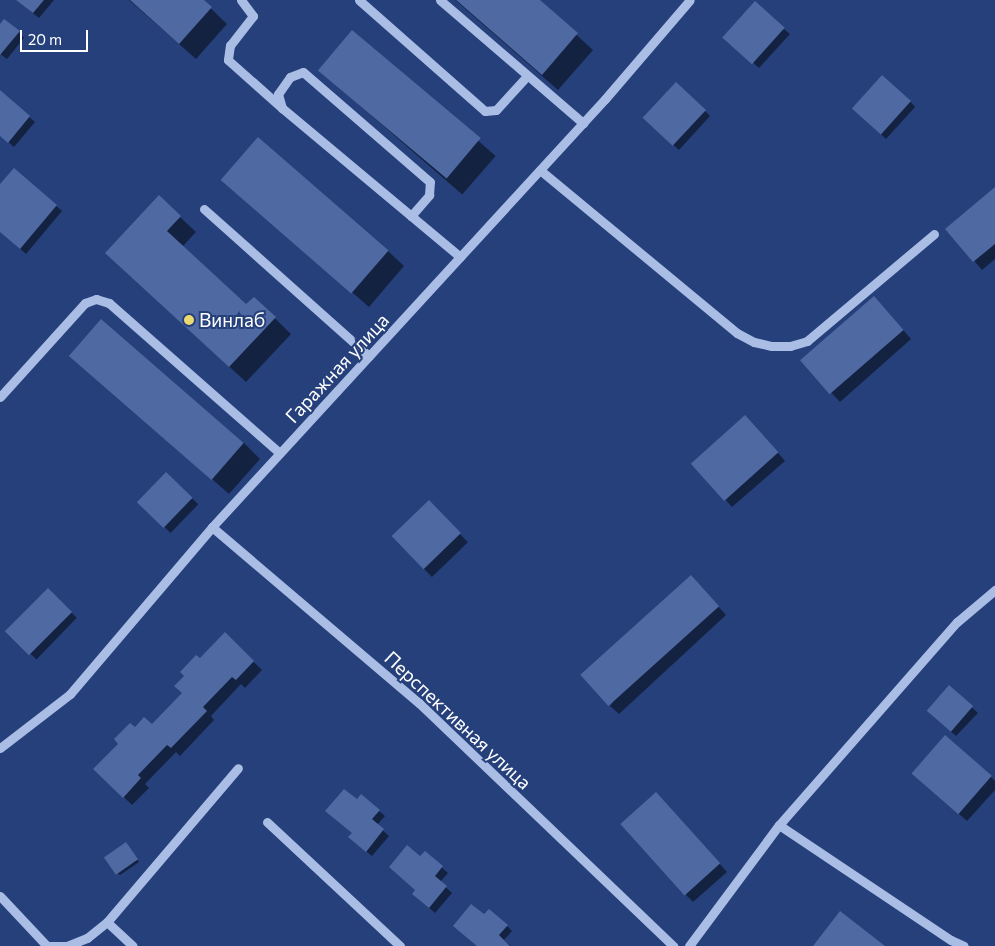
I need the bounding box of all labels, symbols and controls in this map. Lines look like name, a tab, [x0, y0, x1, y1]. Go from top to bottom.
scale bar	[22, 20, 90, 52]
text: 20 m	[28, 30, 62, 48]
place label: Винлаб	[199, 309, 265, 331]
street label: Гаражная улица	[280, 309, 394, 427]
marker: Винлаб	[183, 314, 195, 326]
street label: Перспективная улица	[380, 646, 536, 794]

